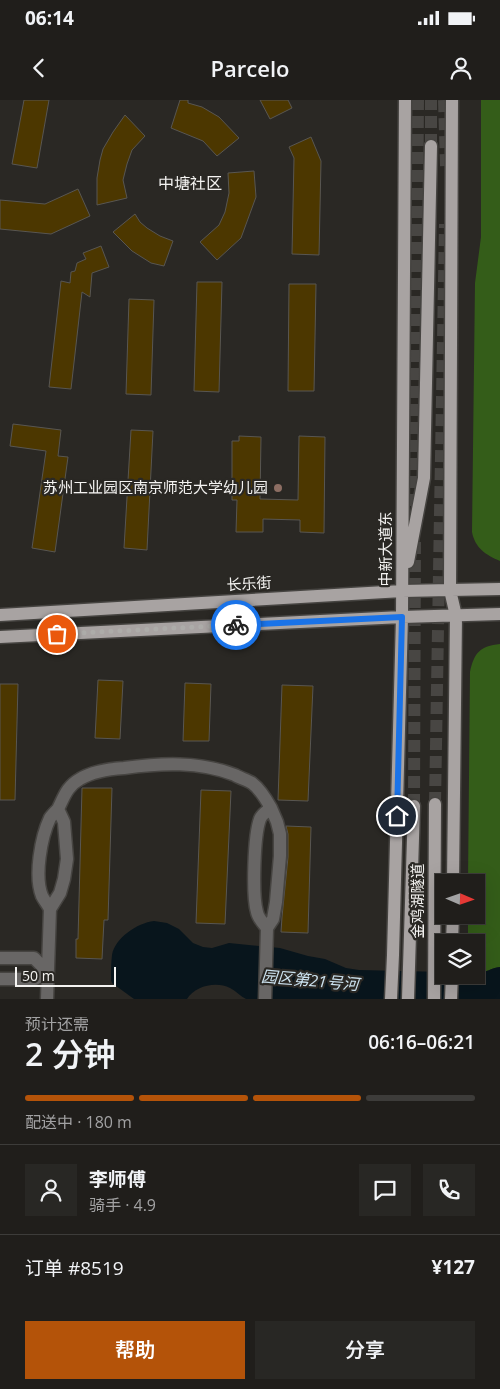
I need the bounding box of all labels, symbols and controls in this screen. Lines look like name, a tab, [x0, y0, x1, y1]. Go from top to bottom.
text: 06:14	[25, 5, 74, 31]
text: Parcelo	[211, 53, 289, 83]
icon: back	[25, 54, 53, 82]
icon: person	[447, 54, 475, 82]
district label: 中塘社区	[158, 172, 222, 194]
place label: 苏州工业园区南京师范大学幼儿园	[43, 477, 268, 497]
marker: 苏州工业园区南京师范大学幼儿园	[272, 482, 284, 494]
street label: 中新大道东	[375, 511, 395, 587]
street label: 长乐街	[226, 572, 272, 594]
courier	[211, 600, 261, 650]
icon: bike	[222, 611, 250, 639]
pin	[36, 613, 78, 655]
icon: bag	[43, 620, 71, 648]
pin	[376, 795, 418, 837]
icon: home	[383, 802, 411, 830]
street label: 金鸡湖隧道	[407, 863, 427, 939]
north arrow	[435, 874, 485, 924]
map controls	[435, 874, 485, 984]
button: layers	[435, 934, 485, 984]
scale bar	[15, 964, 116, 987]
water label: 园区第21号河	[260, 965, 363, 995]
text: 50 m	[22, 966, 55, 985]
text: 预计还需	[25, 1013, 89, 1035]
text: 06:16–06:21	[368, 1029, 475, 1055]
text: 2 分钟	[25, 1032, 116, 1075]
text: 配送中 · 180 m	[25, 1111, 132, 1133]
button: person	[25, 1164, 77, 1216]
button: chat	[359, 1164, 411, 1216]
button: phone	[423, 1164, 475, 1216]
text: 李师傅	[89, 1166, 146, 1192]
text: 骑手 · 4.9	[89, 1194, 156, 1216]
text: ¥127	[432, 1254, 475, 1280]
text: 订单 #8519	[25, 1255, 124, 1281]
button: 帮助	[25, 1321, 245, 1379]
button: 分享	[255, 1321, 475, 1379]

